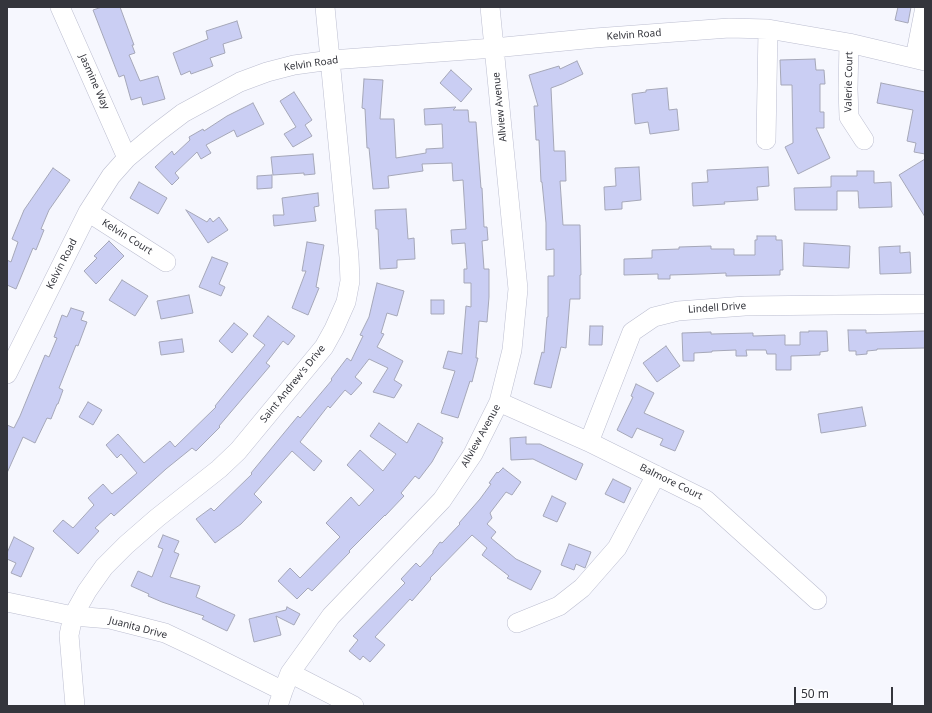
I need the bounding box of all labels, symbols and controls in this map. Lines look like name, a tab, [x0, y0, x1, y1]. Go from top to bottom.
street label: Kelvin Road	[606, 27, 662, 43]
street label: Valerie Court	[842, 51, 856, 113]
street label: Jasmine Way	[76, 52, 112, 112]
street label: Kelvin Road	[283, 54, 339, 74]
street label: Allview Avenue	[490, 71, 510, 143]
street label: Kelvin Court	[100, 217, 154, 257]
street label: Kelvin Road	[44, 237, 80, 291]
street label: Lindell Drive	[688, 300, 746, 316]
street label: Saint Andrew's Drive	[258, 343, 328, 425]
street label: Allview Avenue	[459, 402, 503, 470]
street label: Balmore Court	[638, 462, 704, 502]
street label: Juanita Drive	[108, 614, 168, 642]
scale bar	[796, 679, 895, 705]
text: 50 m	[801, 685, 829, 702]

